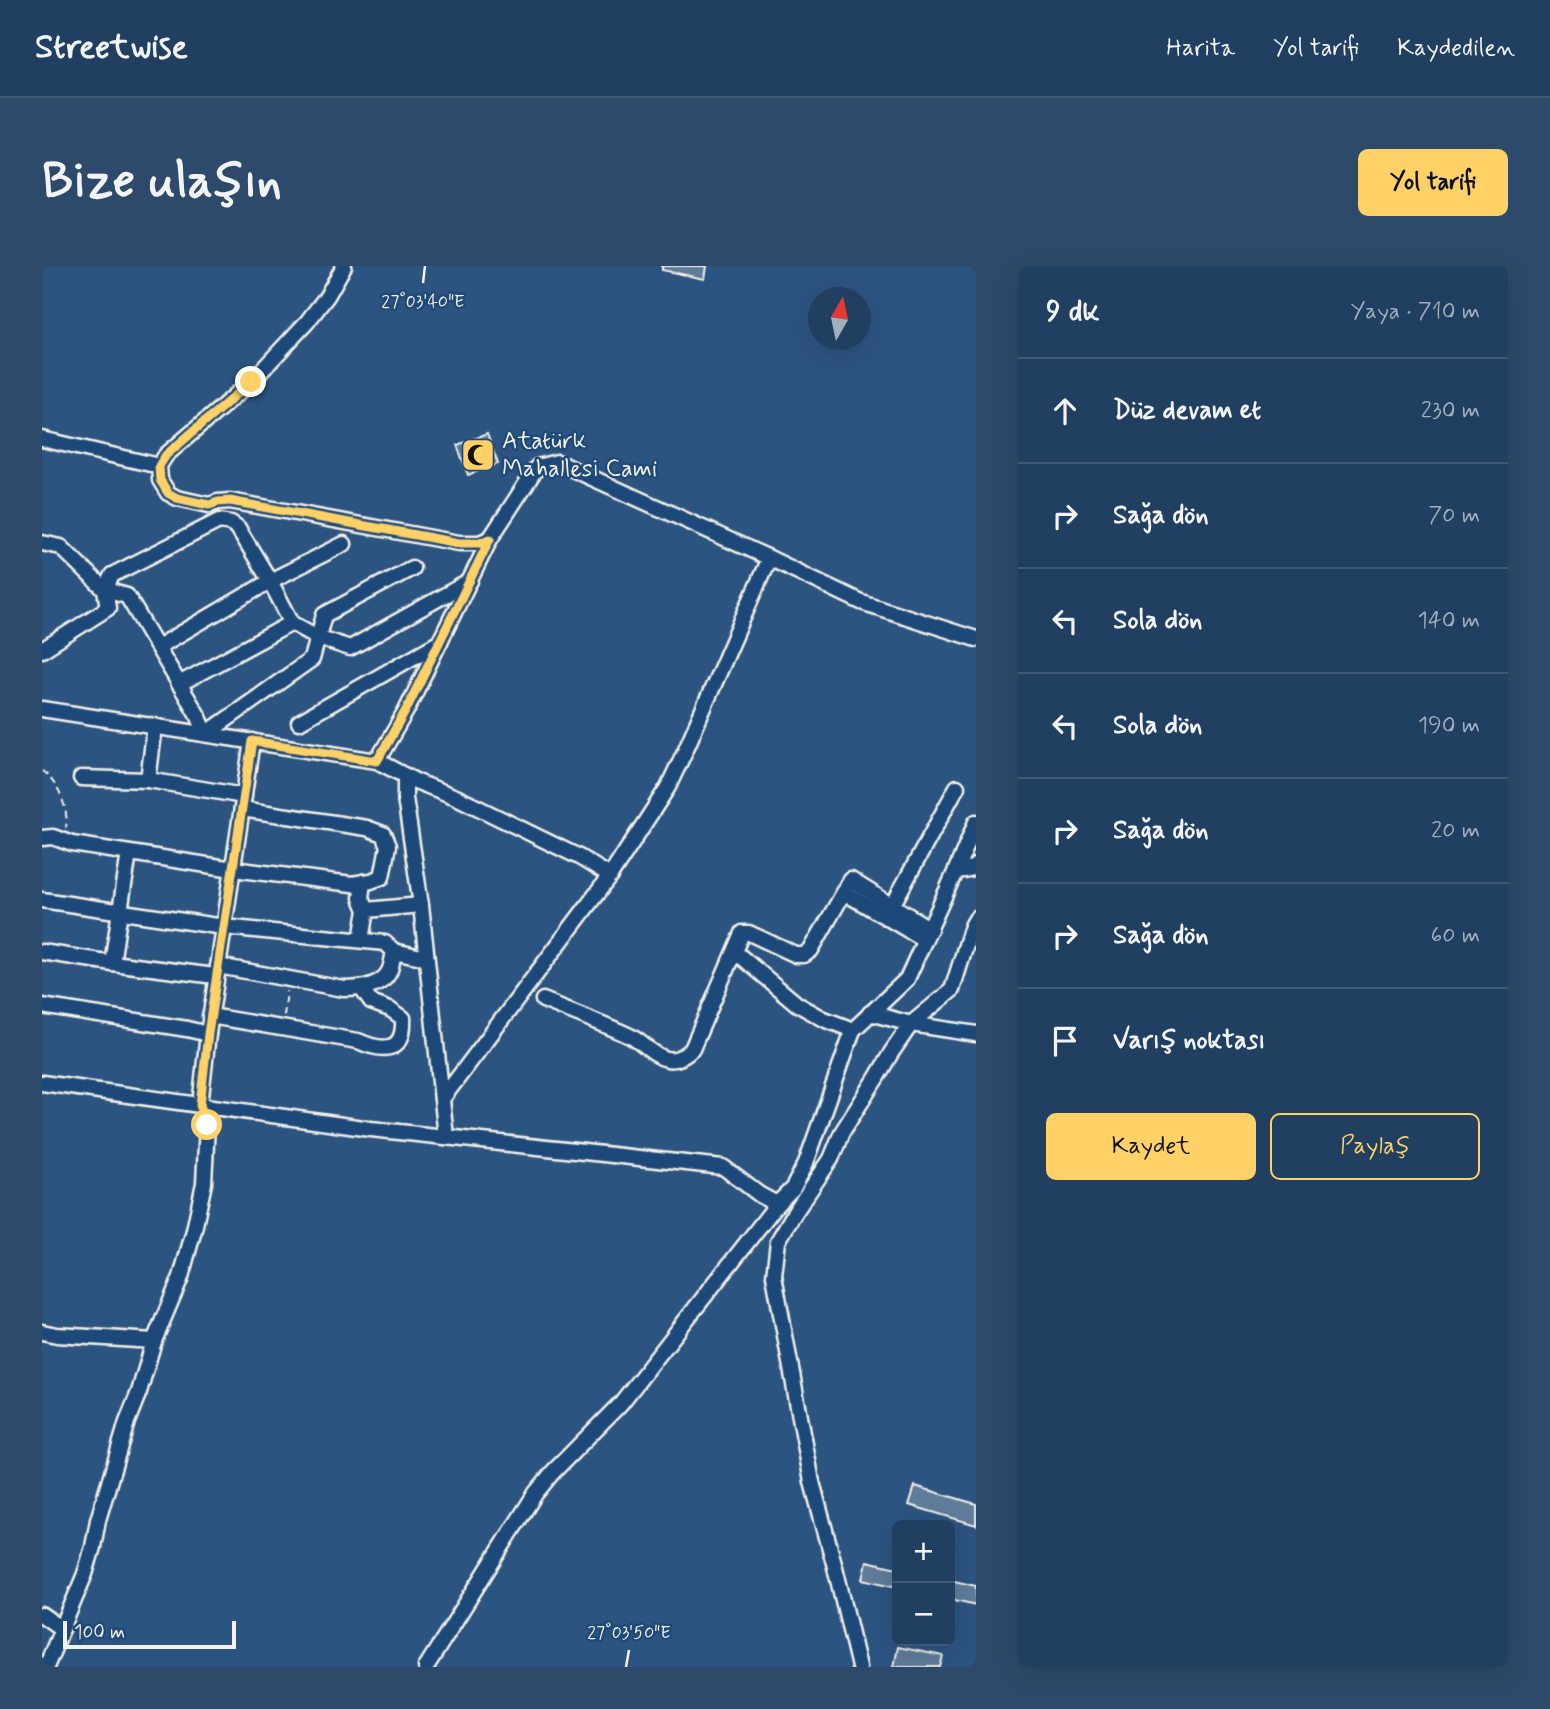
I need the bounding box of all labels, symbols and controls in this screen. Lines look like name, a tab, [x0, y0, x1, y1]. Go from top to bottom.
text: Streetwise	[35, 26, 188, 70]
text: Harita	[1166, 33, 1235, 64]
text: Yol tarifi	[1273, 33, 1359, 64]
text: Kaydedilen	[1397, 33, 1515, 64]
button: Yol tarifi	[1358, 149, 1508, 216]
text: Bize ulaşın	[42, 150, 282, 215]
north arrow	[808, 287, 871, 350]
text: 27°03'40"E	[381, 290, 465, 314]
text: 9 dk	[1046, 292, 1100, 331]
text: Yaya · 710 m	[1350, 297, 1480, 327]
route end	[235, 366, 266, 397]
icon: ahead	[1046, 392, 1084, 430]
text: Düz devam et	[1113, 394, 1261, 428]
text: 230 m	[1421, 396, 1480, 426]
place label: Atatürk Mahallesi Cami	[502, 426, 657, 485]
mosque icon: Atatürk Mahallesi Cami	[459, 436, 497, 474]
icon: right	[1046, 497, 1084, 535]
text: Sağa dön	[1113, 499, 1209, 533]
text: 70 m	[1428, 501, 1480, 531]
icon: left	[1046, 602, 1084, 640]
text: Sola dön	[1113, 604, 1202, 638]
text: 140 m	[1417, 606, 1480, 636]
icon: left	[1046, 707, 1084, 745]
text: Sola dön	[1113, 709, 1202, 743]
text: 190 m	[1418, 711, 1480, 741]
icon: right	[1046, 812, 1084, 850]
text: Sağa dön	[1113, 814, 1209, 848]
text: 20 m	[1431, 816, 1480, 846]
icon: right	[1046, 917, 1084, 955]
text: Sağa dön	[1113, 919, 1209, 953]
text: 60 m	[1431, 921, 1480, 951]
icon: arrive	[1046, 1022, 1084, 1060]
text: Varış noktası	[1113, 1024, 1265, 1058]
route start	[191, 1109, 222, 1140]
button: Kaydet	[1046, 1113, 1256, 1180]
button: Paylaş	[1270, 1113, 1480, 1180]
map controls	[892, 1520, 955, 1646]
button: +	[892, 1520, 955, 1583]
button: −	[892, 1583, 955, 1646]
scale bar	[63, 1618, 236, 1650]
text: 100 m	[74, 1620, 125, 1645]
text: 27°03'50"E	[587, 1621, 671, 1645]

